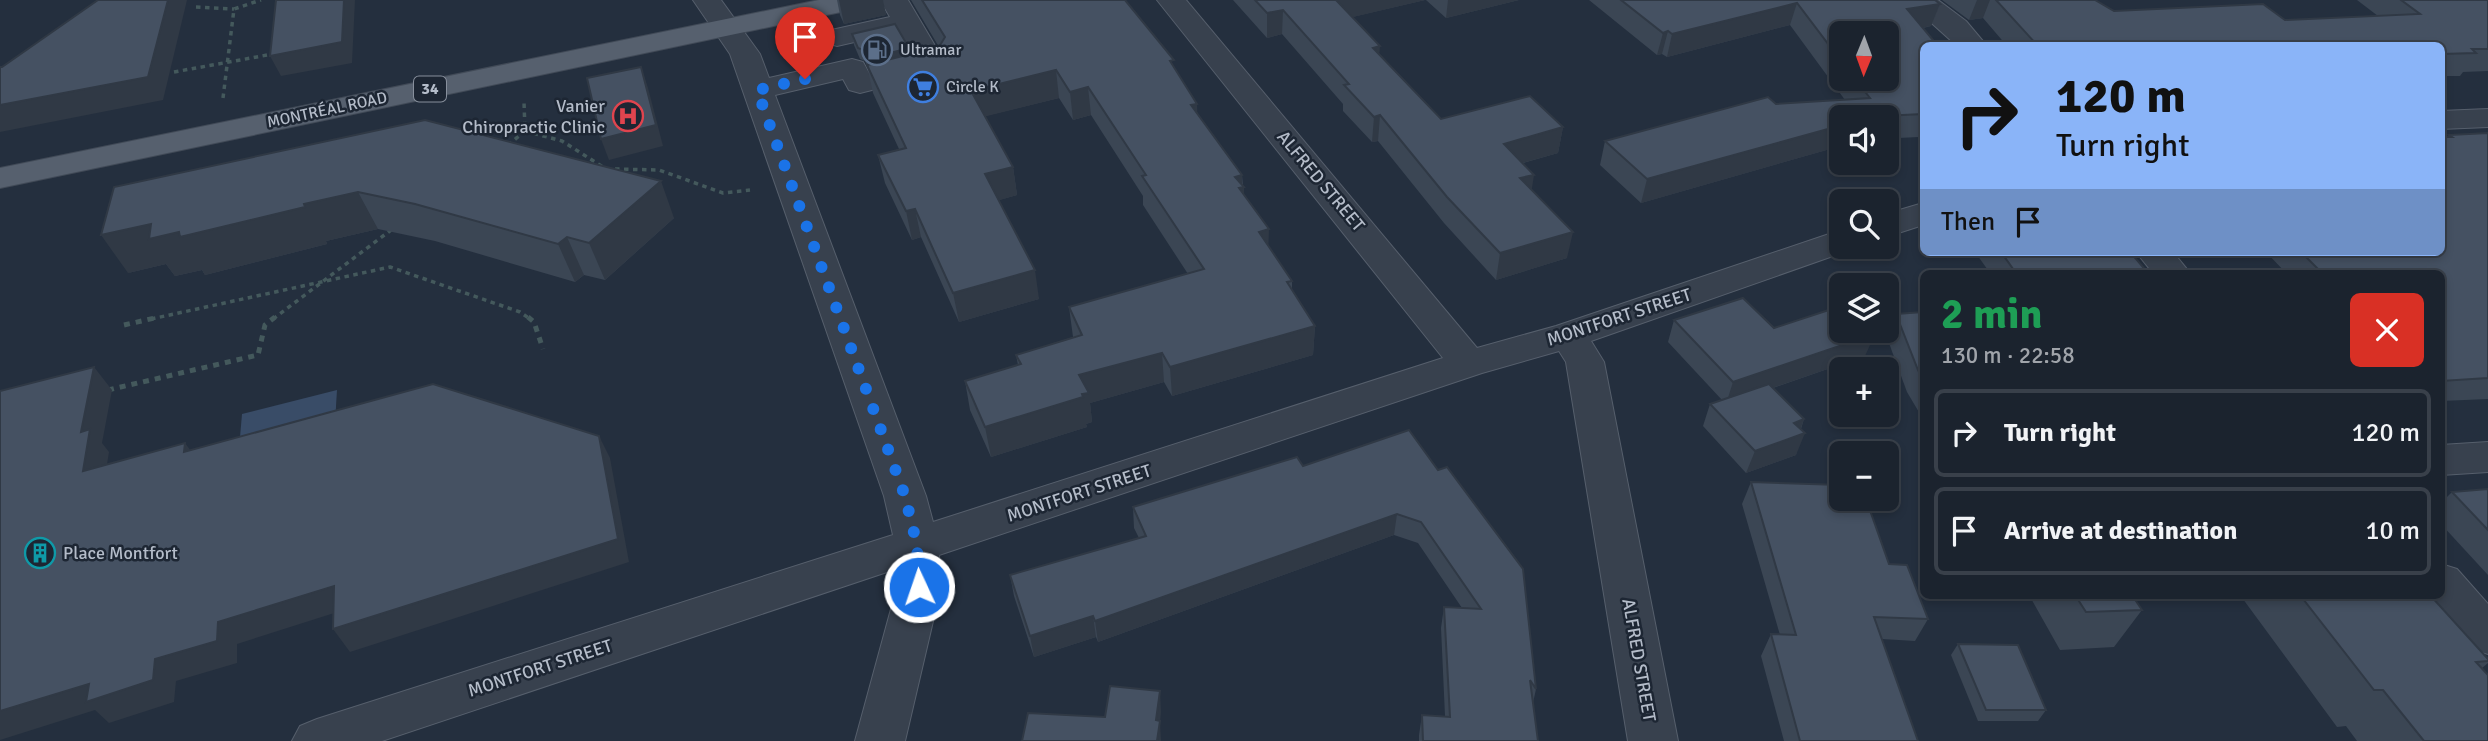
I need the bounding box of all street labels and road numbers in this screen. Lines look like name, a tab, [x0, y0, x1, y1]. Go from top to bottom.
road number: 34	[414, 76, 446, 102]
street label: MONTRÉAL ROAD	[265, 88, 389, 132]
street label: ALFRED STREET	[1273, 126, 1370, 236]
street label: MONTFORT STREET	[1544, 283, 1694, 351]
street label: MONTFORT STREET	[1004, 459, 1154, 527]
street label: ALFRED STREET	[1617, 597, 1661, 723]
street label: MONTFORT STREET	[465, 634, 615, 702]

